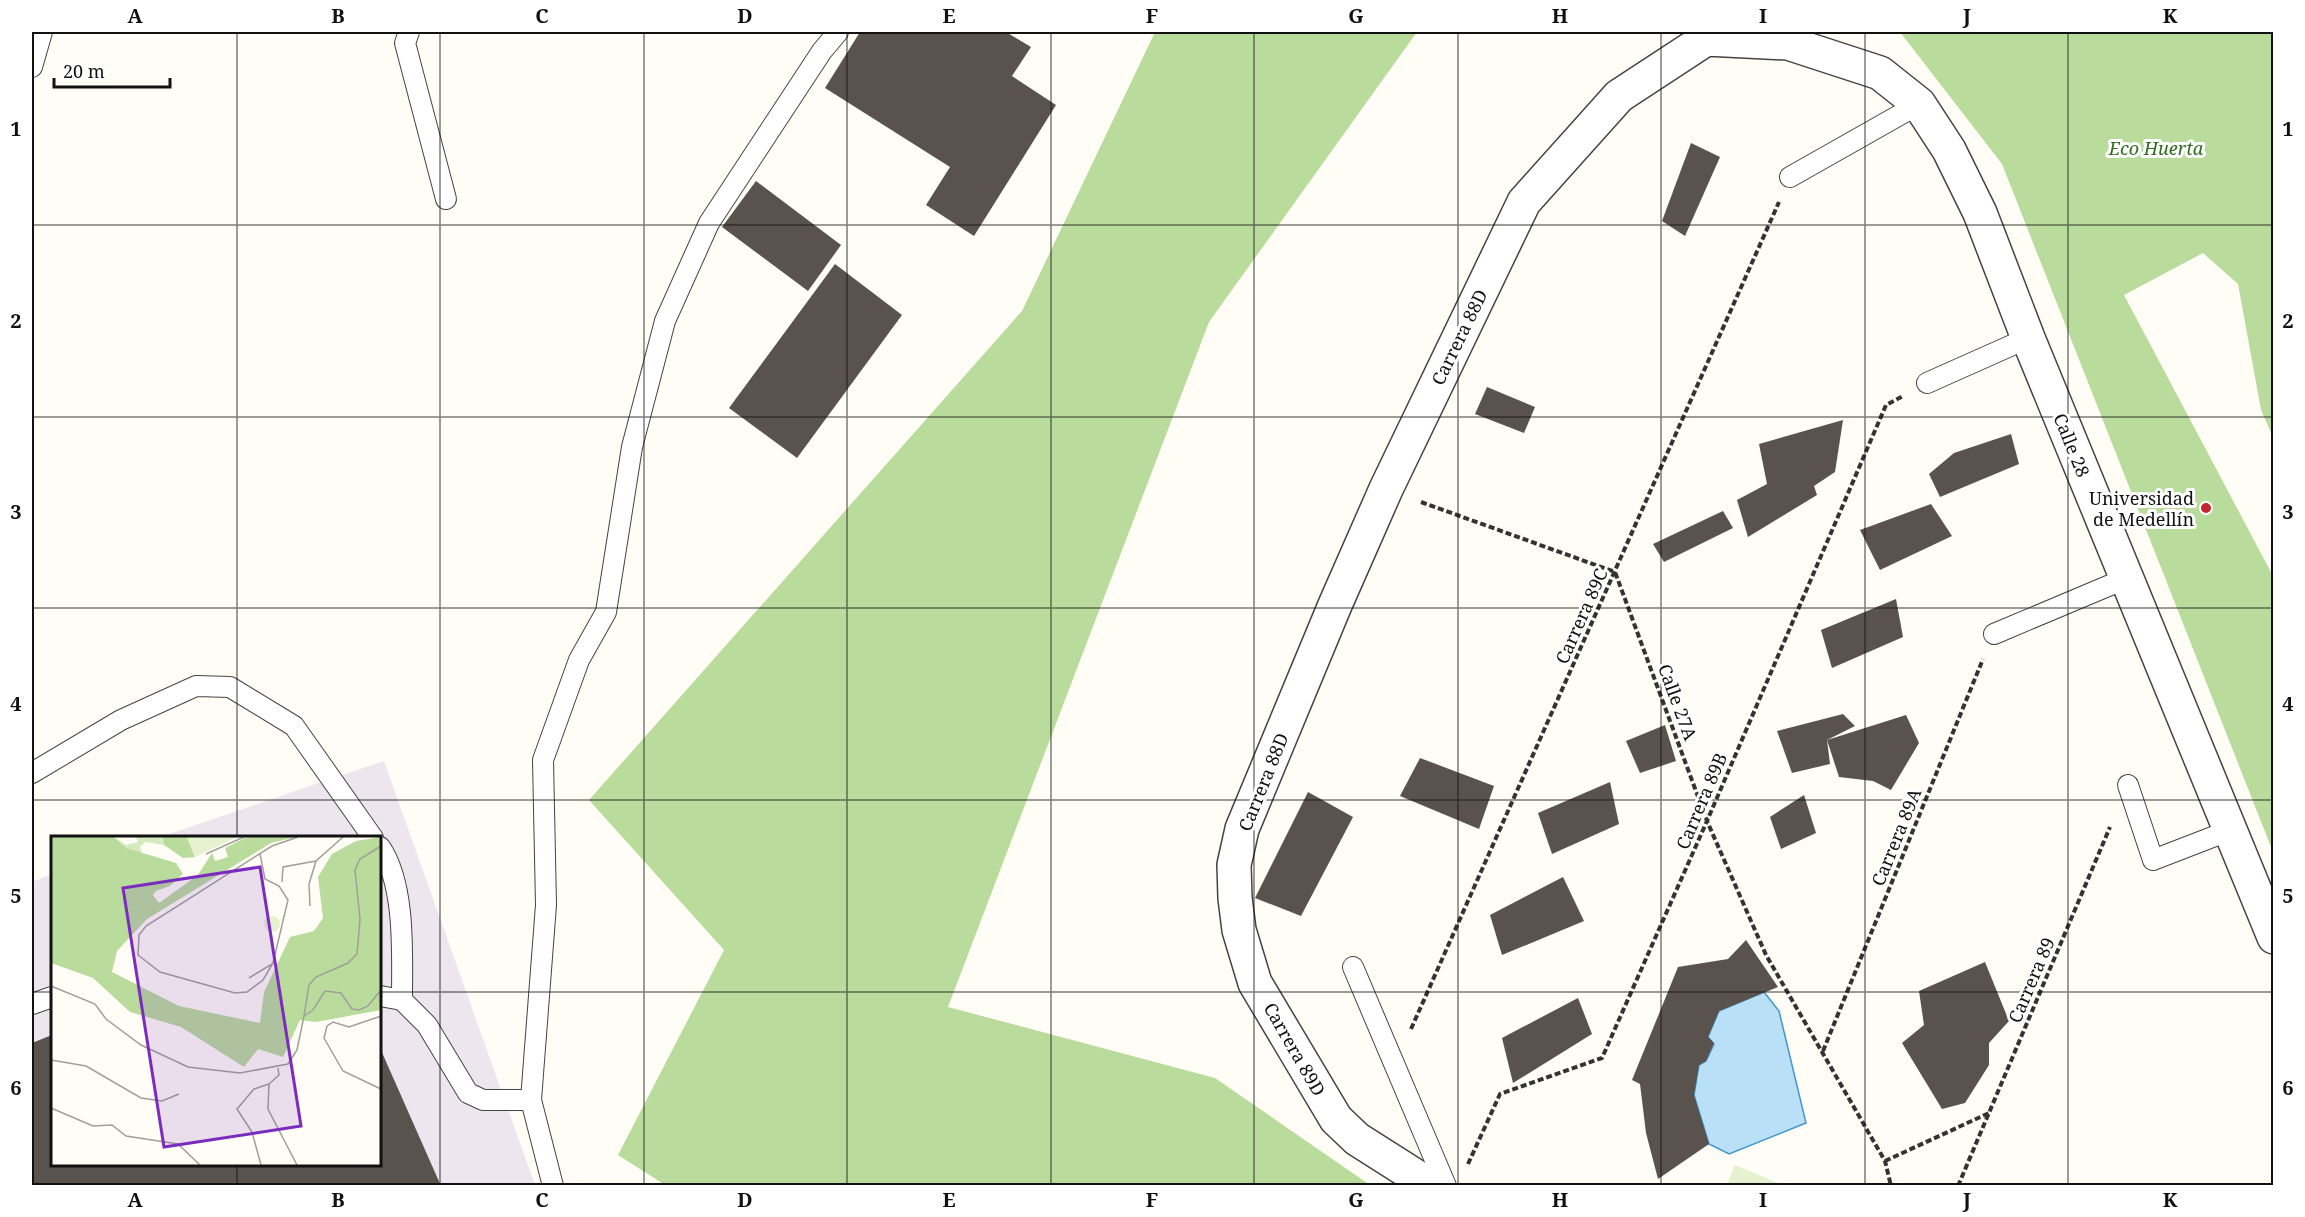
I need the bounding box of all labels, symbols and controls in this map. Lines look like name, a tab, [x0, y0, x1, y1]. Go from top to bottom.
text: A	[127, 2, 143, 29]
text: B	[331, 2, 345, 29]
text: C	[535, 2, 549, 29]
text: D	[737, 2, 753, 29]
text: E	[942, 2, 956, 29]
text: F	[1146, 2, 1158, 29]
text: G	[1348, 2, 1364, 29]
text: H	[1552, 2, 1568, 29]
text: I	[1759, 2, 1767, 29]
text: J	[1962, 2, 1971, 29]
text: K	[2163, 2, 2178, 29]
scale bar	[54, 51, 170, 89]
text: 20 m	[63, 59, 105, 83]
text: 1	[10, 115, 22, 142]
text: 1	[2282, 115, 2294, 142]
park label: Eco Huerta	[2108, 136, 2204, 160]
street label: Carrera 88D	[1425, 285, 1493, 389]
text: 2	[10, 307, 22, 334]
text: 2	[2282, 307, 2294, 334]
street label: Calle 28	[2048, 410, 2096, 480]
place label: Universidad de Medellín	[2089, 486, 2194, 531]
text: 3	[10, 498, 22, 525]
text: 3	[2282, 498, 2294, 525]
marker: Universidad de Medellín	[2199, 501, 2213, 515]
street label: Carrera 89C	[1549, 565, 1613, 667]
street label: Calle 27A	[1653, 661, 1703, 744]
text: 4	[10, 690, 22, 717]
text: 4	[2282, 690, 2294, 717]
street label: Carrera 88D	[1232, 729, 1294, 835]
street label: Carrera 89B	[1670, 749, 1732, 853]
street label: Carrera 89A	[1865, 784, 1927, 889]
inset map	[51, 836, 381, 1166]
text: 5	[10, 882, 22, 909]
text: 5	[2282, 882, 2294, 909]
street label: Carrera 89	[2002, 934, 2060, 1026]
street label: Carrera 89D	[1259, 998, 1331, 1100]
text: 6	[10, 1074, 22, 1101]
text: 6	[2282, 1074, 2294, 1101]
text: A	[127, 1186, 143, 1213]
text: B	[331, 1186, 345, 1213]
text: C	[535, 1186, 549, 1213]
text: D	[737, 1186, 753, 1213]
text: E	[942, 1186, 956, 1213]
text: F	[1146, 1186, 1158, 1213]
text: G	[1348, 1186, 1364, 1213]
text: H	[1552, 1186, 1568, 1213]
text: I	[1759, 1186, 1767, 1213]
text: J	[1962, 1186, 1971, 1213]
text: K	[2163, 1186, 2178, 1213]

